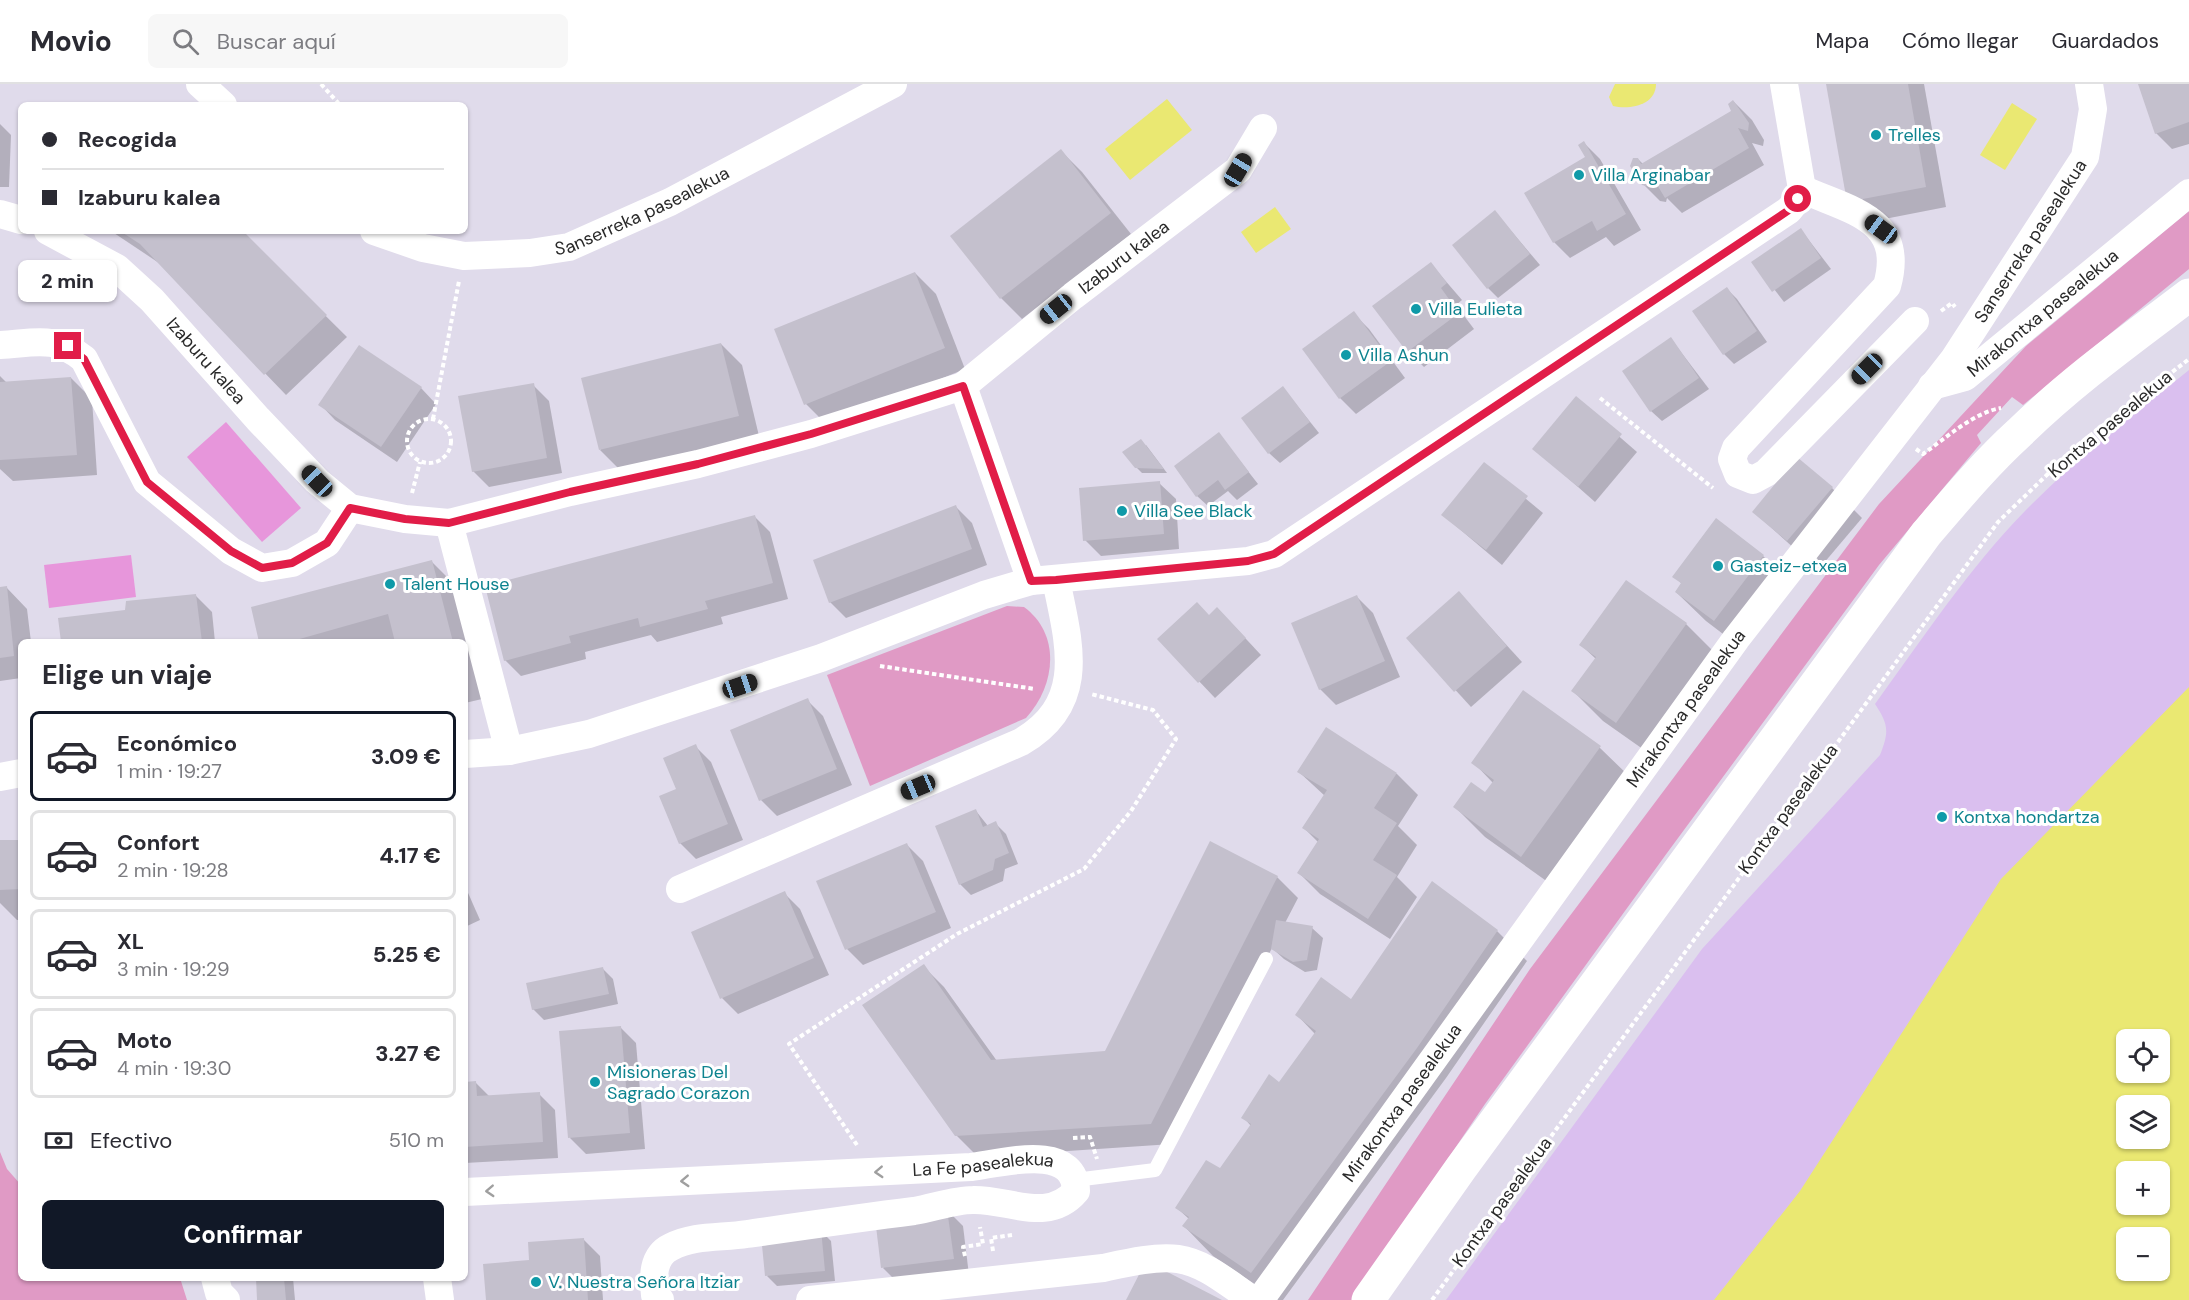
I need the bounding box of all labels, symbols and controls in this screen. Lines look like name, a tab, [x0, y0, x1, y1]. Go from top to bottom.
search box	[148, 14, 568, 68]
text: Movio	[30, 23, 112, 60]
icon: search	[169, 25, 202, 58]
text: Buscar aquí	[217, 27, 336, 56]
text: Mapa	[1815, 27, 1869, 55]
text: Cómo llegar	[1902, 27, 2019, 55]
text: Guardados	[2052, 27, 2159, 55]
place label: Trelles	[1888, 123, 1941, 147]
text: Recogida	[78, 125, 177, 154]
marker: Trelles	[1869, 128, 1883, 142]
car	[1221, 150, 1255, 190]
street label: Sanserreka pasealekua	[1969, 155, 2092, 327]
street label: Sanserreka pasealekua	[553, 161, 733, 261]
place label: Villa Arginabar	[1591, 163, 1711, 187]
marker: Villa Arginabar	[1572, 168, 1586, 182]
text: Izaburu kalea	[78, 183, 221, 212]
route start	[1784, 185, 1811, 212]
car	[1861, 211, 1901, 247]
street label: Izaburu kalea	[1073, 215, 1174, 300]
street label: Mirakontxa pasealekua	[1962, 244, 2124, 382]
callout: 2 min	[19, 259, 118, 301]
text: 2 min	[41, 268, 94, 294]
car	[1036, 291, 1076, 327]
place label: Villa Eulieta	[1428, 297, 1523, 321]
marker: Villa Eulieta	[1409, 302, 1423, 316]
street label: Izaburu kalea	[161, 312, 251, 409]
route end	[54, 332, 81, 359]
place label: Villa Ashun	[1358, 343, 1449, 367]
marker: Villa Ashun	[1339, 348, 1353, 362]
car	[1848, 350, 1886, 388]
street label: Kontxa pasealekua	[2043, 365, 2177, 483]
car	[298, 462, 336, 500]
place label: Villa See Black	[1134, 499, 1253, 523]
marker: Villa See Black	[1115, 504, 1129, 518]
place label: Gasteiz-etxea	[1730, 554, 1847, 578]
marker: Gasteiz-etxea	[1711, 559, 1725, 573]
place label: Talent House	[402, 572, 509, 596]
marker: Talent House	[383, 577, 397, 591]
street label: Mirakontxa pasealekua	[1621, 624, 1751, 792]
text: Elige un viaje	[42, 657, 212, 692]
car	[720, 672, 760, 700]
icon: car	[45, 729, 99, 783]
text: Económico	[117, 729, 237, 758]
street label: Kontxa pasealekua	[1733, 739, 1843, 879]
text: 3.09 €	[371, 742, 441, 771]
text: 1 min · 19:27	[117, 758, 222, 784]
car	[898, 772, 938, 802]
place label: Kontxa hondartza	[1954, 805, 2100, 829]
marker: Kontxa hondartza	[1935, 810, 1949, 824]
icon: car	[45, 828, 99, 882]
text: Confort	[117, 828, 200, 857]
text: 4.17 €	[379, 841, 441, 870]
text: 2 min · 19:28	[117, 857, 229, 883]
icon: car	[45, 927, 99, 981]
text: XL	[117, 927, 144, 956]
text: 5.25 €	[373, 940, 441, 969]
text: 3 min · 19:29	[117, 956, 230, 982]
street label: Mirakontxa pasealekua	[1337, 1019, 1467, 1187]
icon: car	[45, 1026, 99, 1080]
text: Moto	[117, 1026, 172, 1055]
map controls	[2116, 1029, 2170, 1281]
button: locate	[2116, 1029, 2170, 1083]
text: 3.27 €	[375, 1039, 441, 1068]
text: 4 min · 19:30	[117, 1055, 232, 1081]
place label: Misioneras Del Sagrado Corazon	[607, 1060, 750, 1105]
marker: Misioneras Del Sagrado Corazon	[588, 1075, 602, 1089]
button: layers	[2116, 1095, 2170, 1149]
icon: cash	[42, 1124, 75, 1157]
text: Efectivo	[90, 1126, 172, 1155]
text: 510 m	[389, 1127, 444, 1153]
street label: Kontxa pasealekua	[1447, 1132, 1557, 1272]
street label: La Fe pasealekua	[912, 1147, 1056, 1182]
button: +	[2116, 1161, 2170, 1215]
one-way arrow	[875, 1165, 884, 1178]
one-way arrow	[680, 1175, 689, 1188]
one-way arrow	[485, 1184, 494, 1197]
button: Confirmar	[42, 1200, 444, 1269]
button: −	[2116, 1227, 2170, 1281]
place label: V. Nuestra Señora Itziar	[548, 1270, 740, 1294]
marker: V. Nuestra Señora Itziar	[529, 1275, 543, 1289]

